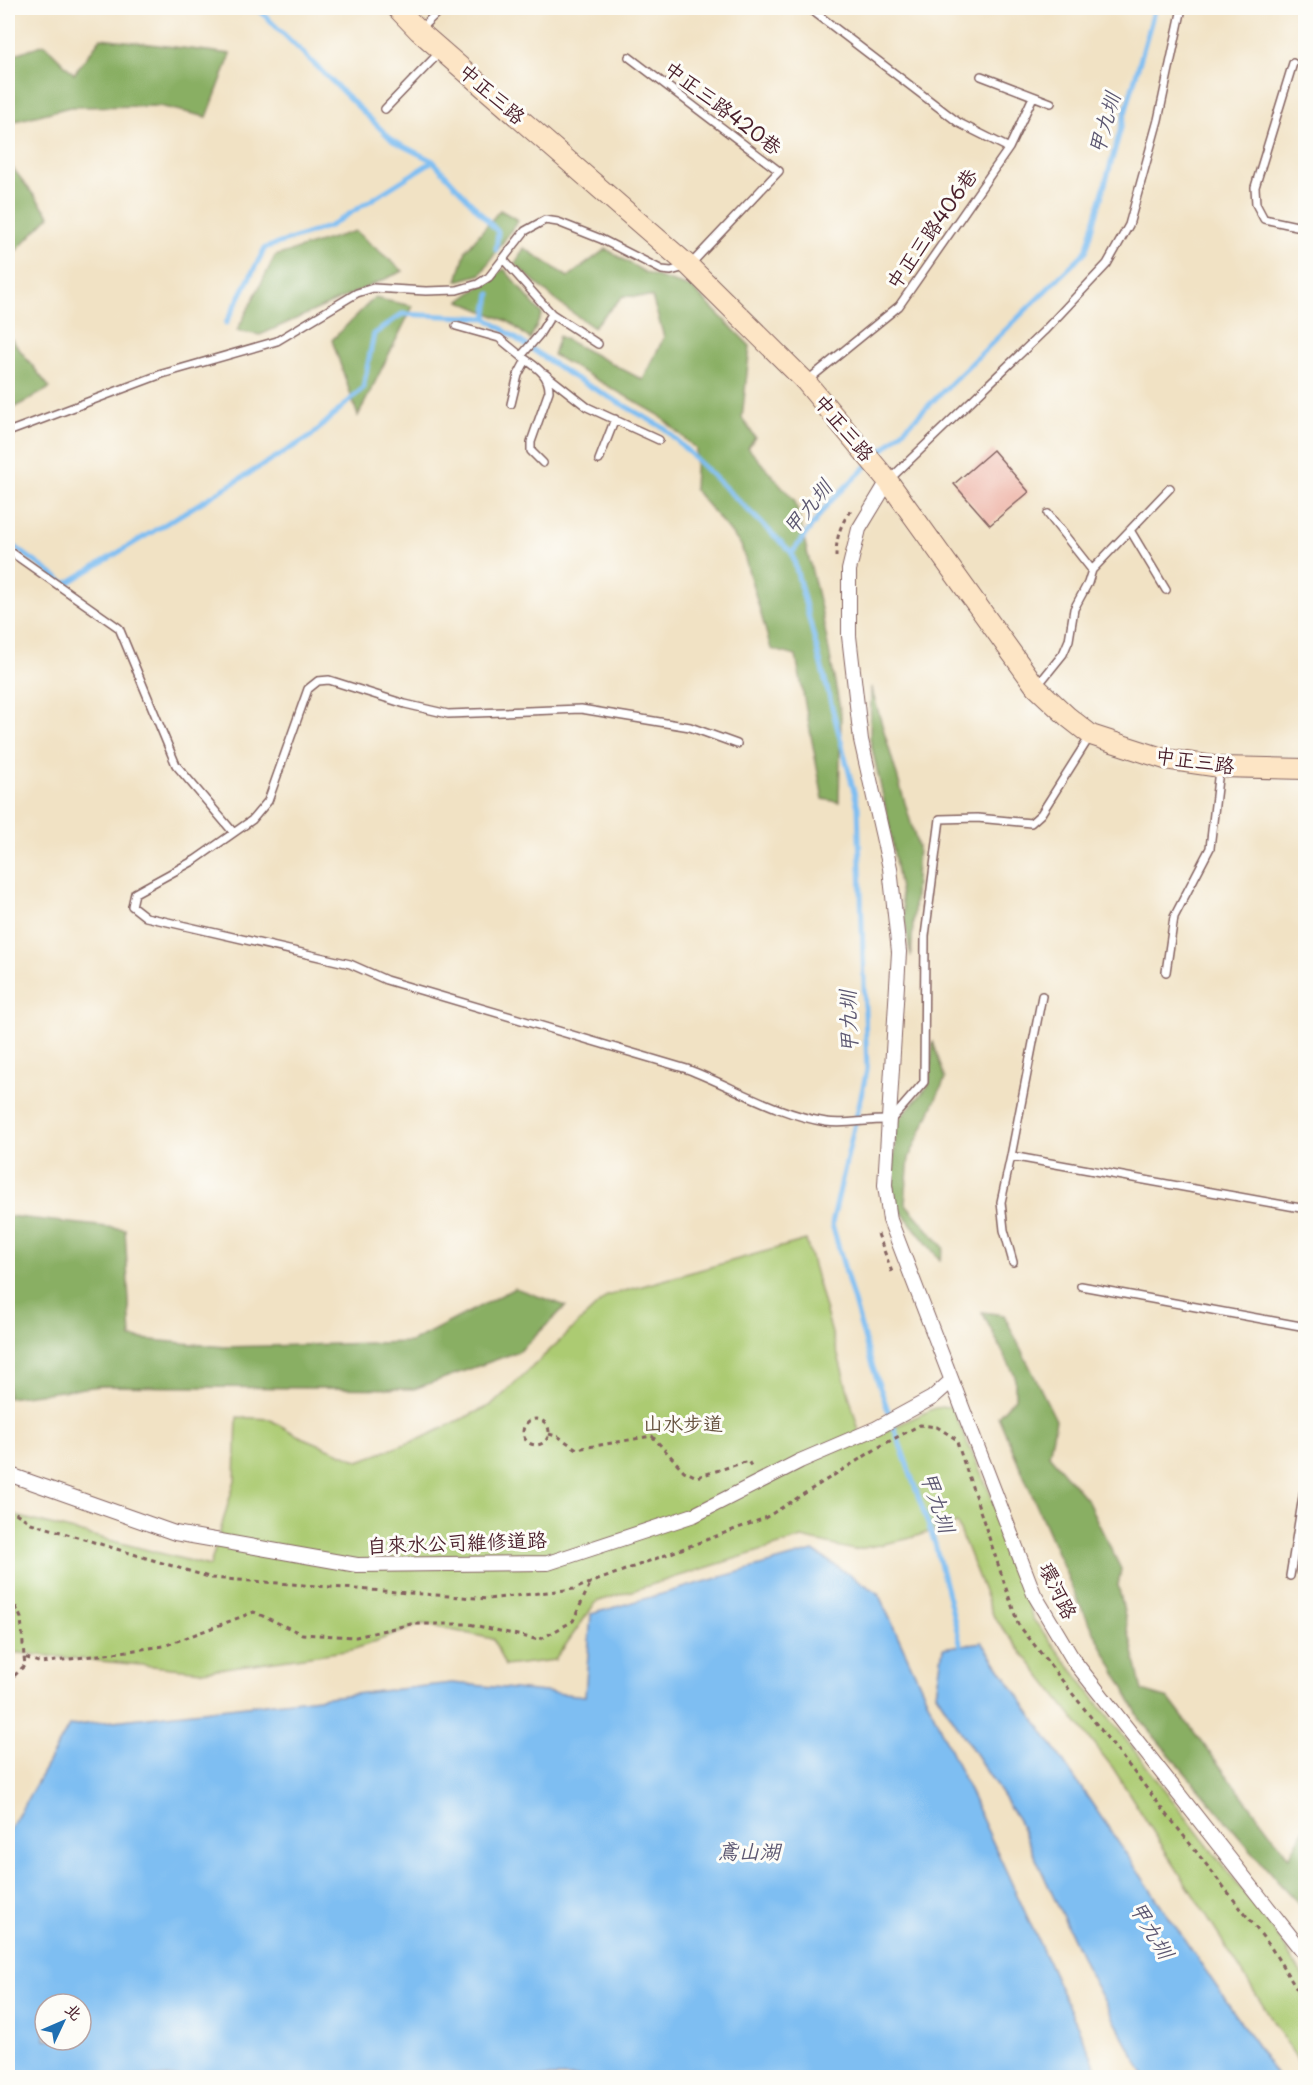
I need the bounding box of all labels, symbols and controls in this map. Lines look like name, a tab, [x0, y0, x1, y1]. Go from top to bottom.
street label: 中正三路420巷	[658, 53, 790, 162]
street label: 中正三路	[453, 56, 533, 131]
water label: 甲九圳	[1079, 87, 1128, 158]
street label: 中正三路406巷	[878, 161, 985, 295]
street label: 中正三路	[808, 387, 883, 468]
water label: 甲九圳	[774, 471, 840, 541]
street label: 中正三路	[1153, 740, 1238, 781]
water label: 甲九圳	[830, 988, 864, 1054]
park label: 山水步道	[643, 1408, 723, 1438]
water label: 甲九圳	[914, 1466, 965, 1538]
street label: 自來水公司維修道路	[366, 1524, 548, 1560]
street label: 環河路	[1032, 1557, 1086, 1625]
water label: 鳶山湖	[718, 1834, 782, 1866]
water label: 甲九圳	[1123, 1894, 1184, 1966]
north arrow	[33, 1992, 93, 2052]
text: 北	[60, 1997, 89, 2025]

